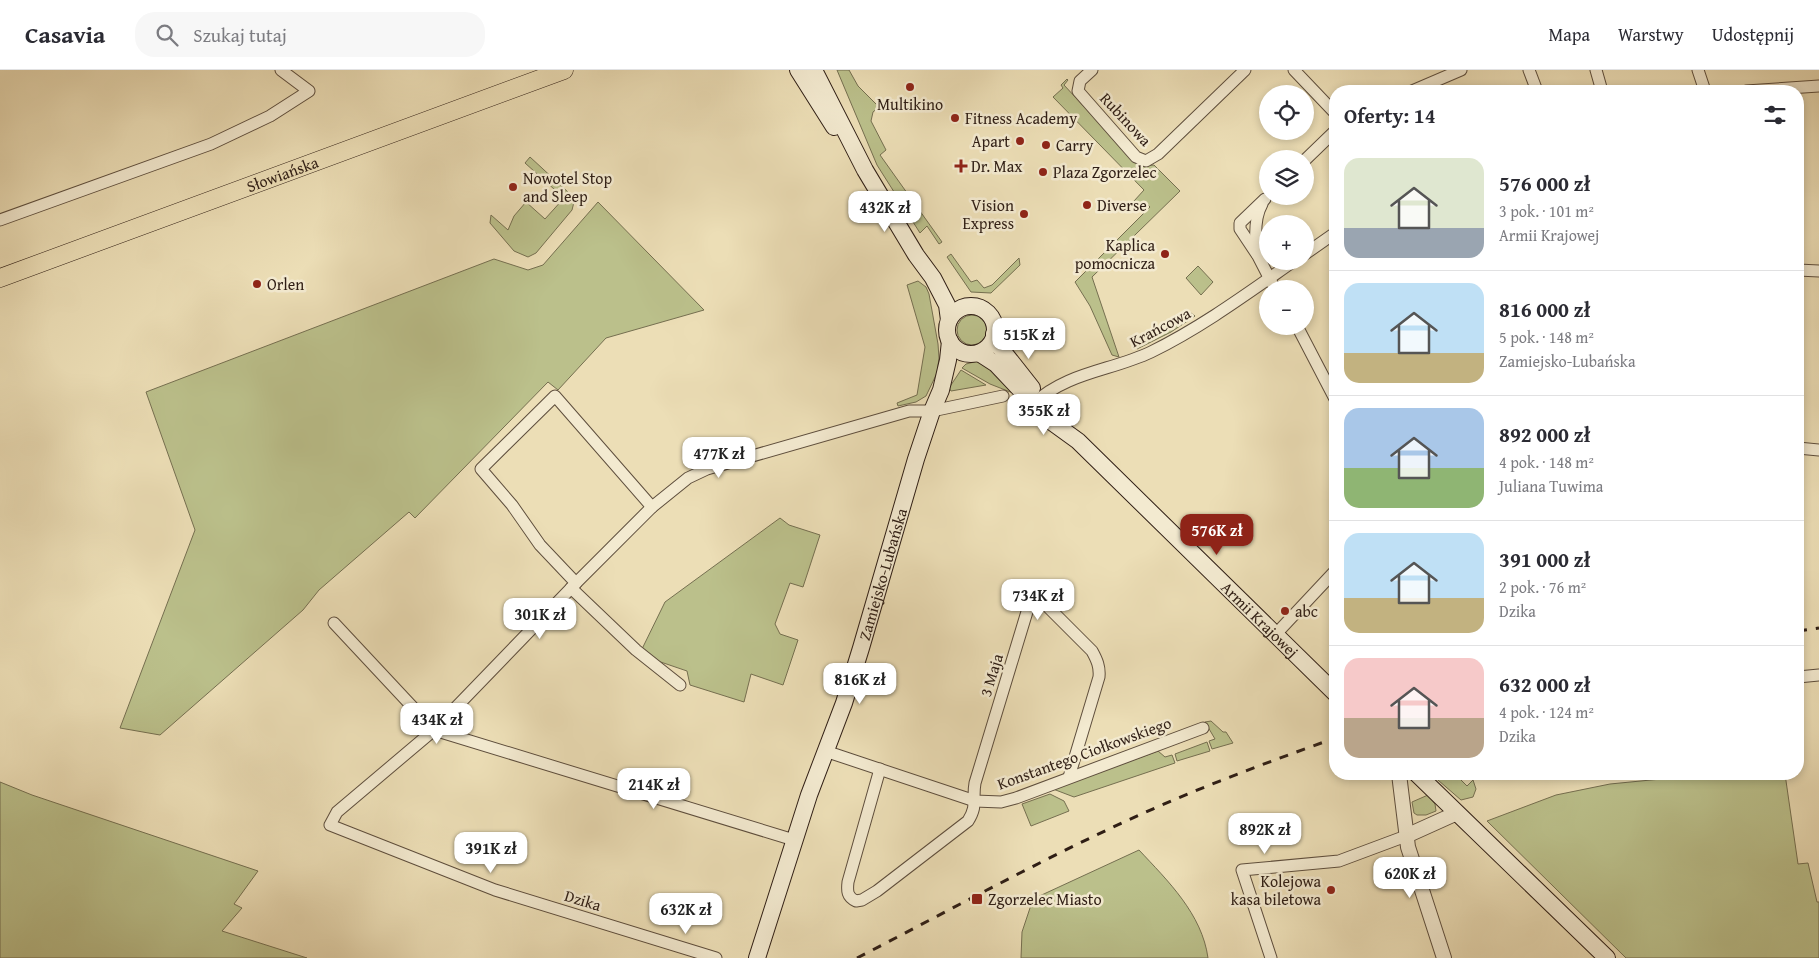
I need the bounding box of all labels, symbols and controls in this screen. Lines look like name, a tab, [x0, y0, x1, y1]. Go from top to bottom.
search box	[135, 12, 485, 57]
text: Casavia	[25, 17, 105, 52]
icon: search	[153, 21, 181, 49]
text: Szukaj tutaj	[193, 21, 287, 49]
text: Mapa	[1548, 21, 1590, 48]
text: Warstwy	[1618, 21, 1684, 48]
text: Udostępnij	[1712, 21, 1794, 48]
marker: Multikino	[904, 81, 916, 93]
map controls	[1259, 85, 1314, 335]
button: locate	[1259, 85, 1314, 140]
street label: Rubinowa	[1095, 87, 1158, 152]
place label: Multikino	[877, 92, 943, 116]
text: Oferty: 14	[1344, 100, 1436, 131]
icon: filters	[1761, 101, 1789, 129]
place label: Fitness Academy	[965, 106, 1077, 130]
marker: Fitness Academy	[949, 112, 961, 124]
place label: Apart	[972, 129, 1010, 153]
place label: Carry	[1056, 133, 1093, 157]
marker: Apart	[1014, 135, 1026, 147]
marker: Carry	[1040, 139, 1052, 151]
street label: Słowiańska	[243, 149, 322, 198]
button: layers	[1259, 150, 1314, 205]
place label: Dr. Max	[971, 154, 1023, 178]
marker: Dr. Max	[955, 160, 967, 172]
place label: Plaza Zgorzelec	[1053, 160, 1157, 184]
place label: Nowotel Stop and Sleep	[523, 166, 612, 208]
marker: Plaza Zgorzelec	[1037, 166, 1049, 178]
text: 576 000 zł	[1499, 168, 1590, 199]
icon: home	[1384, 178, 1444, 238]
marker: Nowotel Stop and Sleep	[507, 181, 519, 193]
pin: 432K zł	[839, 190, 931, 233]
place label: Vision Express	[963, 193, 1014, 235]
place label: Diverse	[1097, 193, 1147, 217]
text: 432K zł	[859, 195, 911, 219]
marker: Diverse	[1081, 199, 1093, 211]
text: 3 pok. · 101 m²	[1499, 199, 1594, 223]
marker: Vision Express	[1018, 208, 1030, 220]
button: +	[1259, 215, 1314, 270]
text: Armii Krajowej	[1499, 223, 1599, 247]
place label: Kaplica pomocnicza	[1075, 233, 1155, 275]
marker: Kaplica pomocnicza	[1159, 248, 1171, 260]
place label: Orlen	[267, 272, 304, 296]
marker: Orlen	[251, 278, 263, 290]
button: −	[1259, 280, 1314, 335]
text: 816 000 zł	[1499, 294, 1590, 325]
street label: Krańcowa	[1125, 301, 1195, 353]
icon: home	[1384, 303, 1444, 363]
pin: 515K zł	[983, 318, 1075, 360]
text: 515K zł	[1003, 322, 1055, 346]
text: 5 pok. · 148 m²	[1499, 325, 1594, 349]
text: Zamiejsko-Lubańska	[1499, 349, 1636, 373]
pin: 355K zł	[998, 394, 1090, 436]
text: 355K zł	[1018, 398, 1070, 422]
text: 892 000 zł	[1499, 419, 1590, 450]
icon: home	[1384, 428, 1444, 488]
pin: 477K zł	[673, 436, 765, 479]
text: 477K zł	[693, 441, 745, 465]
text: 4 pok. · 148 m²	[1499, 450, 1594, 474]
text: Juliana Tuwima	[1499, 474, 1603, 498]
street label: Zamiejsko-Lubańska	[852, 505, 913, 643]
pin: 576K zł	[1171, 514, 1263, 556]
text: 576K zł	[1191, 518, 1243, 542]
text: 391 000 zł	[1499, 544, 1590, 575]
icon: home	[1384, 553, 1444, 613]
text: 2 pok. · 76 m²	[1499, 575, 1586, 599]
street label: Armii Krajowej	[1216, 576, 1304, 663]
pin: 734K zł	[992, 578, 1084, 621]
text: 734K zł	[1012, 583, 1064, 607]
pin: 301K zł	[494, 598, 586, 640]
place label: abc	[1295, 599, 1318, 623]
text: Dzika	[1499, 599, 1536, 623]
text: 301K zł	[514, 602, 566, 626]
marker: abc	[1279, 605, 1291, 617]
street label: 3 Maja	[973, 650, 1009, 699]
pin: 816K zł	[814, 662, 906, 705]
text: 816K zł	[834, 667, 886, 691]
text: 632 000 zł	[1499, 669, 1590, 700]
icon: home	[1384, 678, 1444, 738]
text: 4 pok. · 124 m²	[1499, 700, 1594, 724]
pin: 434K zł	[391, 702, 483, 745]
text: 434K zł	[411, 707, 463, 731]
street label: Konstantego Ciołkowskiego	[994, 710, 1174, 796]
text: Dzika	[1499, 724, 1536, 748]
pin: 214K zł	[608, 768, 700, 810]
text: 214K zł	[628, 772, 680, 796]
pin: 892K zł	[1219, 812, 1311, 855]
text: 892K zł	[1239, 817, 1291, 841]
pin: 391K zł	[445, 832, 537, 874]
text: 391K zł	[465, 836, 517, 860]
pin: 620K zł	[1364, 856, 1456, 899]
text: 620K zł	[1384, 861, 1436, 885]
place label: Kolejowa kasa biletowa	[1231, 869, 1321, 911]
street label: Dzika	[562, 883, 605, 917]
marker: Kolejowa kasa biletowa	[1325, 884, 1337, 896]
place label: Zgorzelec Miasto	[988, 887, 1102, 911]
pin: 632K zł	[640, 892, 732, 935]
marker: Zgorzelec Miasto	[970, 892, 984, 906]
text: 632K zł	[660, 897, 712, 921]

